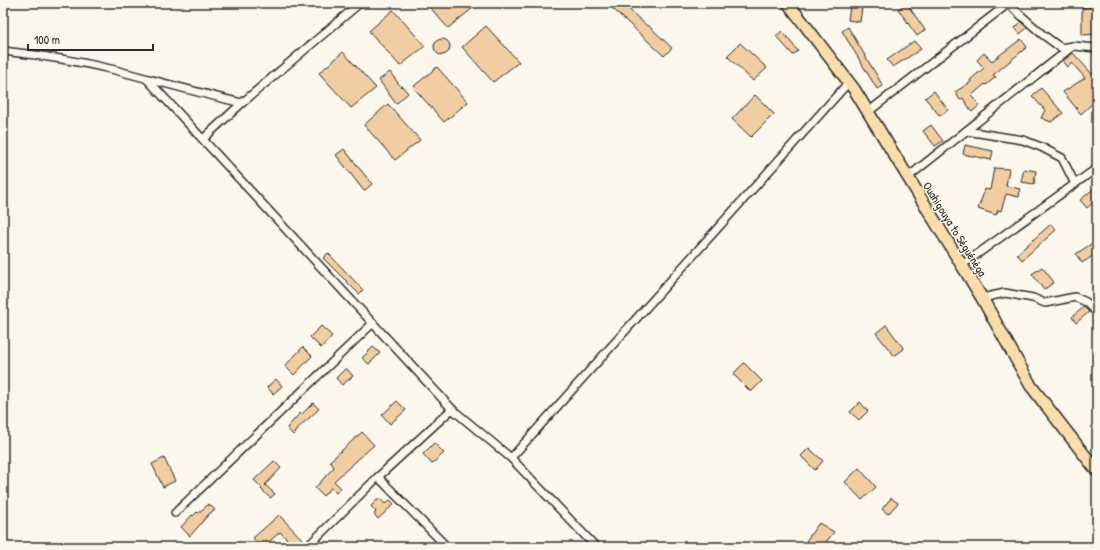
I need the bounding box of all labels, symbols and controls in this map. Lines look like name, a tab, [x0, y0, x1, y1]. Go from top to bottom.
scale bar	[28, 26, 153, 52]
text: 100 m	[34, 31, 60, 48]
street label: Ouahigouya to Séguénéga	[919, 178, 991, 280]

